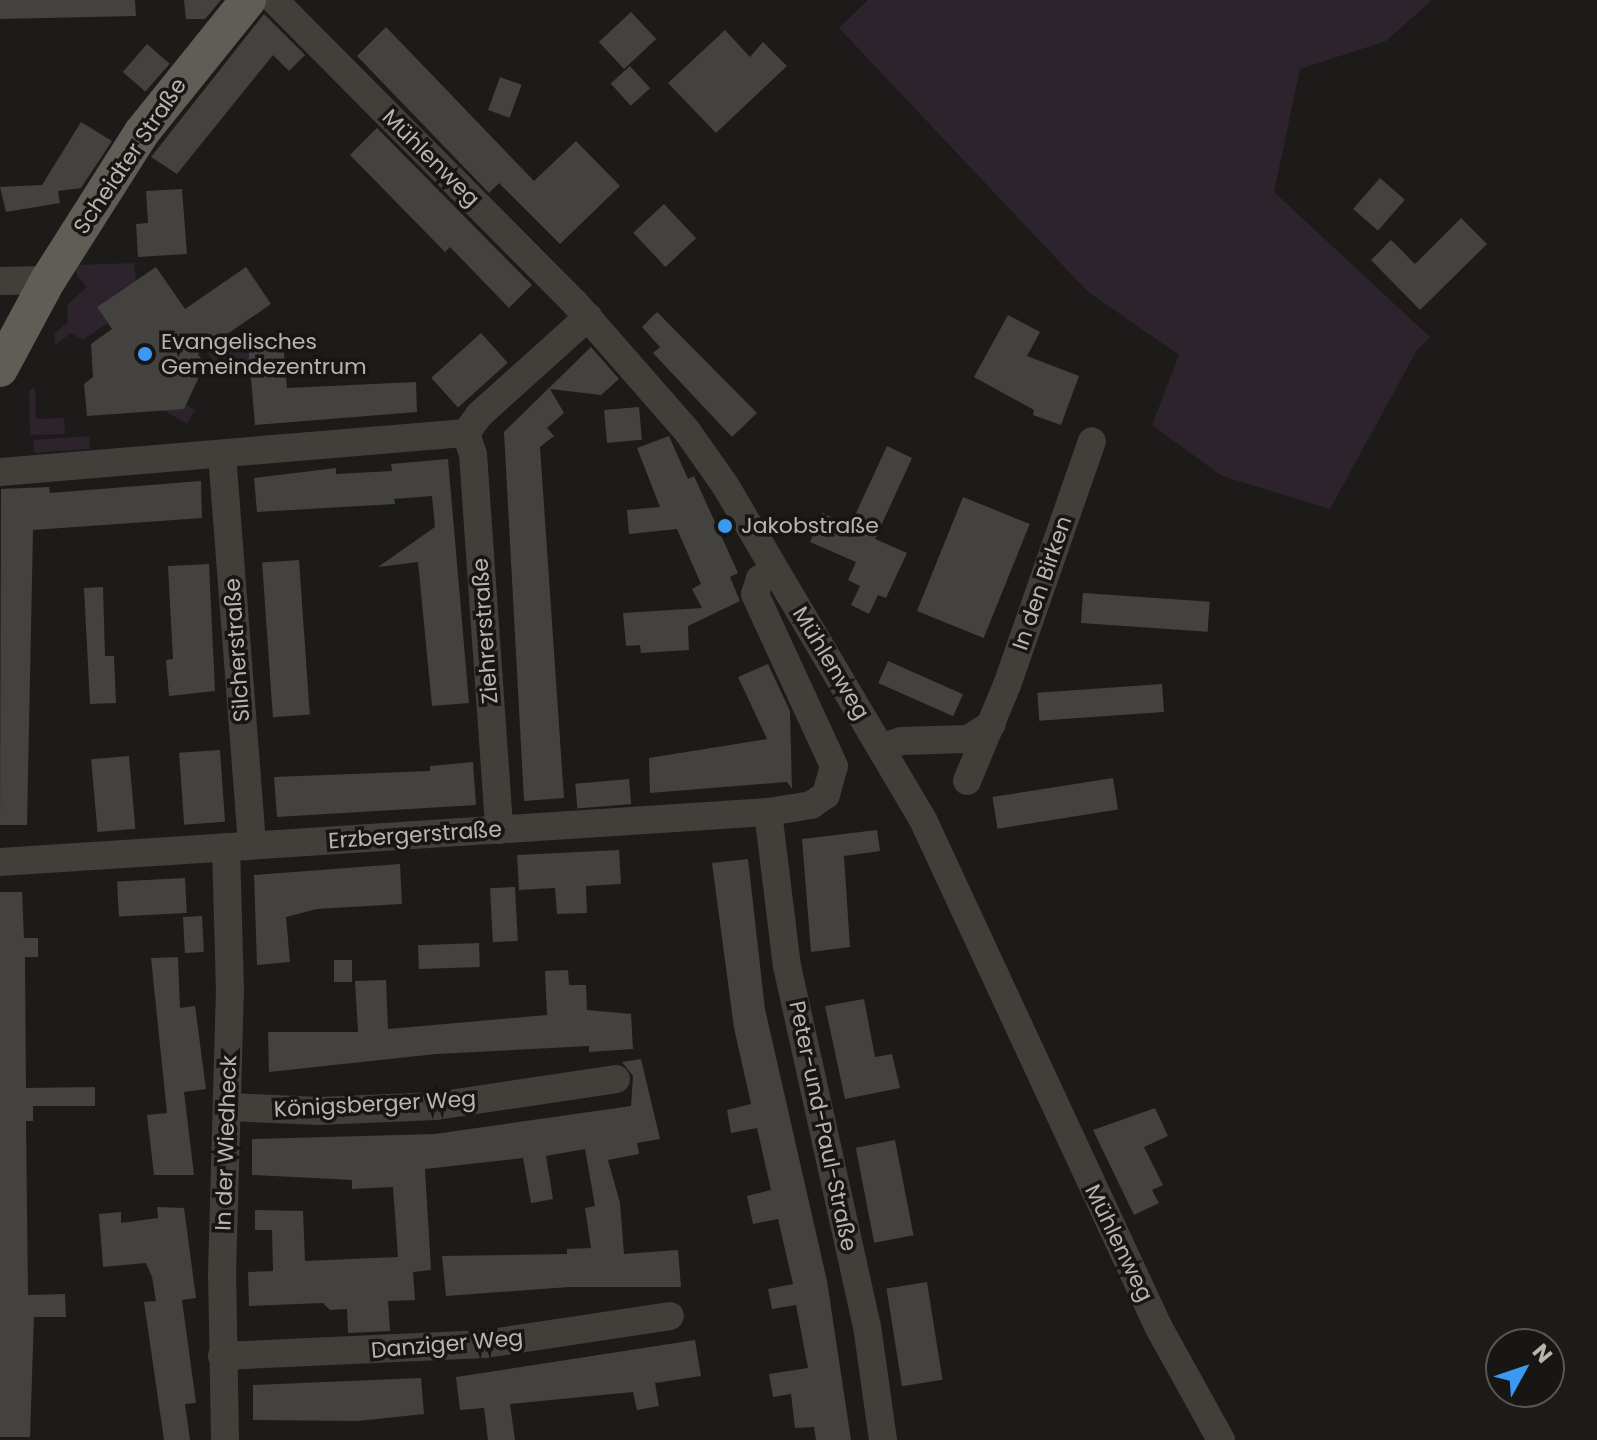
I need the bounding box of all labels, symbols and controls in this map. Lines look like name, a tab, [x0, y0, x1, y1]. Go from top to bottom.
street label: Scheidter Straße	[68, 73, 192, 239]
street label: Mühlenweg	[377, 104, 485, 212]
place label: Evangelisches Gemeindezentrum	[161, 328, 367, 380]
marker: Evangelisches Gemeindezentrum	[136, 345, 154, 363]
place label: Jakobstraße	[741, 513, 879, 539]
street label: In den Birken	[1007, 513, 1077, 653]
marker: Jakobstraße	[716, 517, 734, 535]
street label: Ziehrerstraße	[467, 557, 503, 705]
street label: Silcherstraße	[219, 577, 255, 723]
street label: Mühlenweg	[787, 602, 875, 724]
street label: Erzbergerstraße	[327, 816, 503, 854]
street label: Peter-und-Paul-Straße	[784, 998, 862, 1254]
street label: In der Wiedheck	[210, 1055, 242, 1231]
street label: Königsberger Weg	[273, 1086, 477, 1122]
street label: Mühlenweg	[1079, 1180, 1159, 1306]
street label: Danziger Weg	[370, 1324, 524, 1364]
north arrow	[1485, 1328, 1565, 1408]
text: N	[1525, 1337, 1559, 1370]

